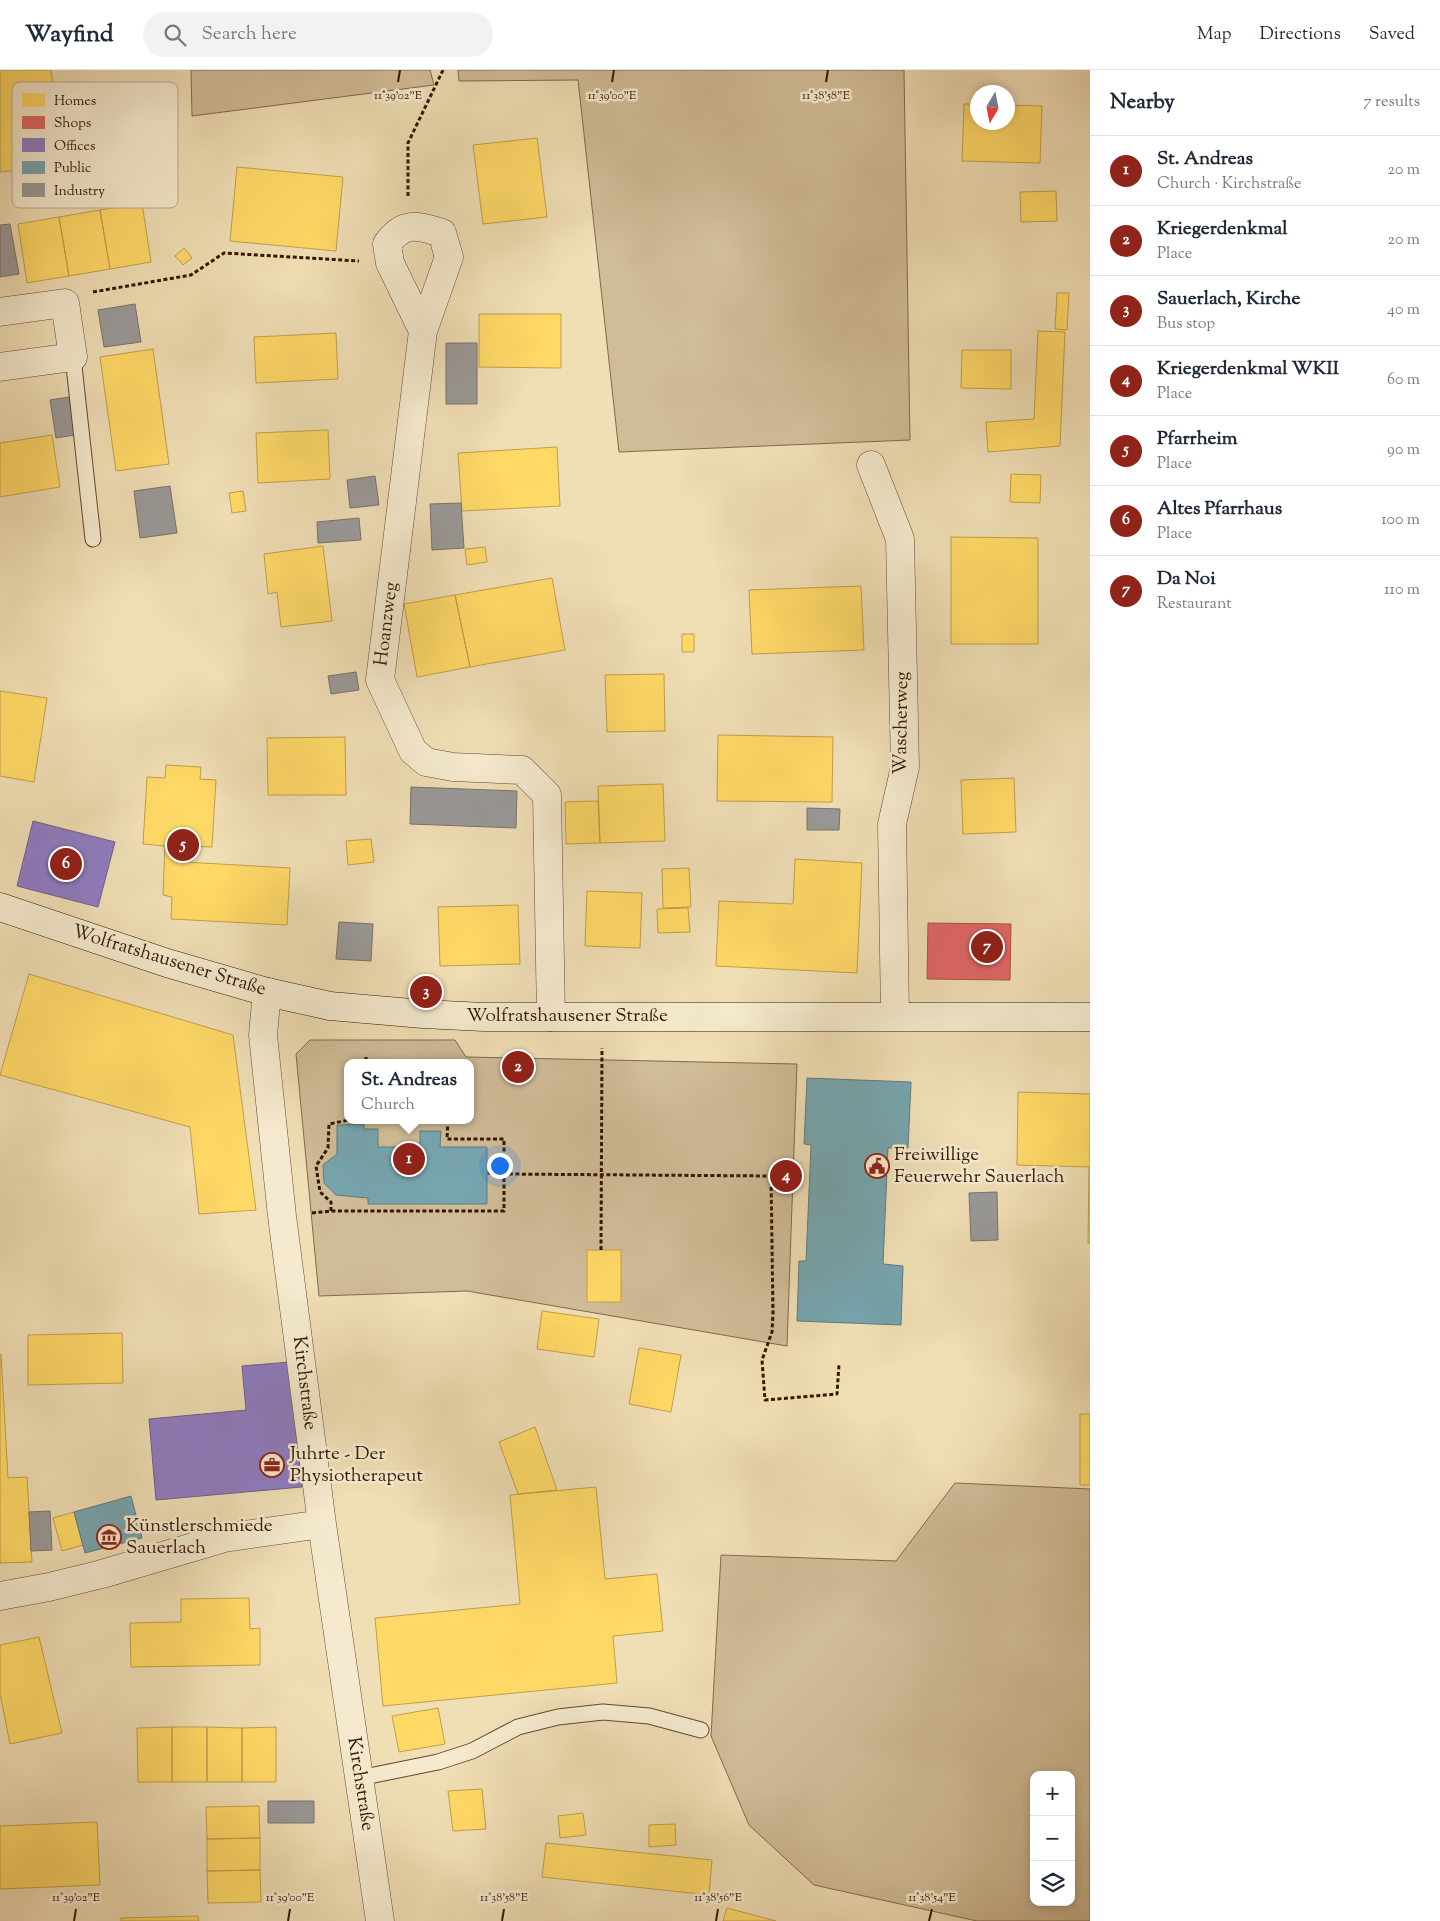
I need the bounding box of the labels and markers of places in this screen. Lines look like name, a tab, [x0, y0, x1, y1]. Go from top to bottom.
pin: 5	[167, 826, 199, 864]
pin: 6	[50, 845, 82, 883]
pin: 7	[971, 928, 1003, 966]
pin: 3	[410, 973, 442, 1011]
pin: 2	[502, 1048, 534, 1086]
pin: 1	[393, 1140, 425, 1178]
place label: Freiwillige Feuerwehr Sauerlach	[894, 1142, 1065, 1191]
public building icon: Freiwillige Feuerwehr Sauerlach	[864, 1153, 890, 1179]
pin: 4	[770, 1157, 802, 1195]
place label: Juhrte - Der Physiotherapeut	[289, 1441, 424, 1490]
office icon: Juhrte - Der Physiotherapeut	[259, 1452, 285, 1478]
place label: Künstlerschmiede Sauerlach	[126, 1513, 273, 1562]
museum icon: Künstlerschmiede Sauerlach	[96, 1524, 122, 1550]

